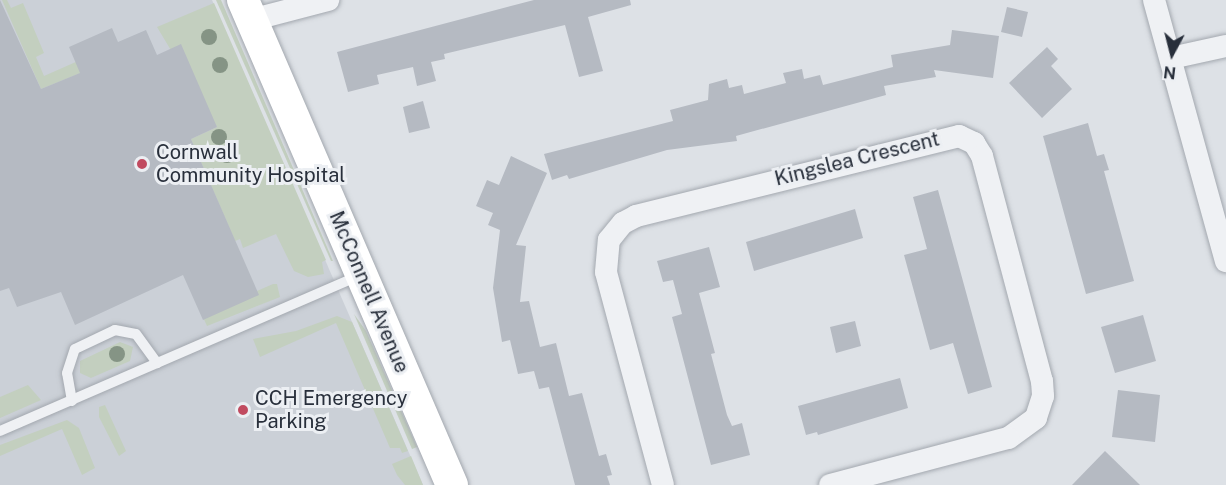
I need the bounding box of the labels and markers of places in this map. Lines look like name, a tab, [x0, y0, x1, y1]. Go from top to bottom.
place label: Cornwall Community Hospital	[156, 140, 345, 187]
marker: Cornwall Community Hospital	[133, 155, 151, 173]
place label: CCH Emergency Parking	[255, 386, 407, 433]
marker: CCH Emergency Parking	[236, 403, 250, 417]

